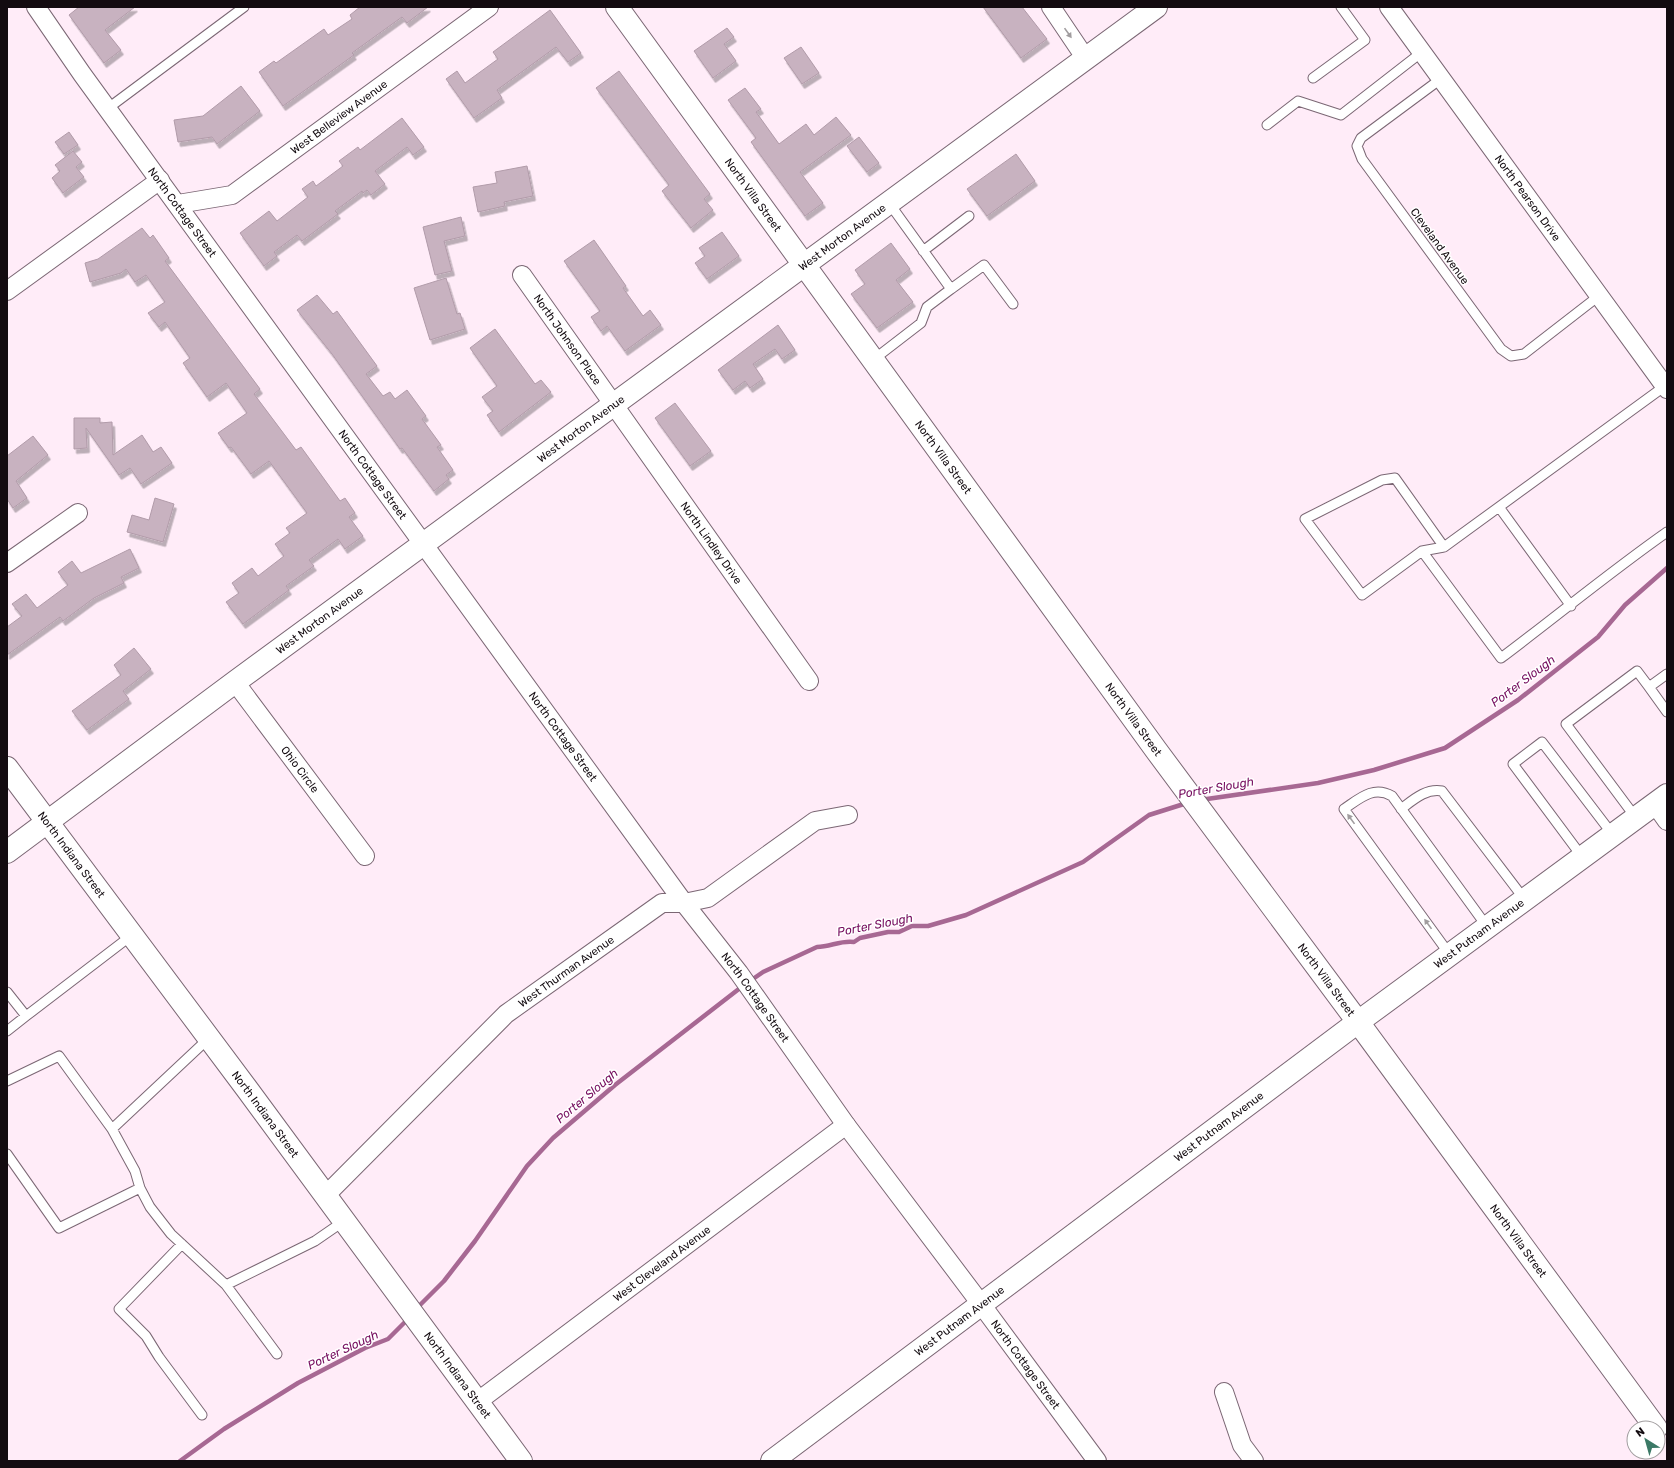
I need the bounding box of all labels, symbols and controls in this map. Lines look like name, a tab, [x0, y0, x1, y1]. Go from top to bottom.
one-way arrow	[1064, 28, 1072, 38]
street label: West Belleview Avenue	[288, 78, 390, 157]
street label: North Pearson Drive	[1492, 153, 1563, 244]
street label: North Villa Street	[722, 156, 784, 235]
street label: North Cottage Street	[145, 165, 219, 260]
street label: West Morton Avenue	[796, 201, 888, 274]
street label: Cleveland Avenue	[1408, 206, 1472, 287]
street label: North Johnson Place	[531, 292, 604, 388]
street label: West Morton Avenue	[535, 393, 627, 465]
street label: North Villa Street	[912, 418, 974, 497]
street label: North Cottage Street	[335, 427, 410, 522]
street label: North Lindley Drive	[677, 500, 744, 587]
street label: West Morton Avenue	[274, 584, 366, 657]
water label: Porter Slough	[1488, 652, 1558, 710]
street label: North Villa Street	[1102, 680, 1165, 759]
street label: North Cottage Street	[526, 689, 600, 785]
street label: Ohio Circle	[278, 744, 321, 795]
water label: Porter Slough	[1177, 774, 1255, 802]
street label: North Indiana Street	[35, 809, 108, 901]
one-way arrow	[1347, 814, 1355, 824]
street label: West Putnam Avenue	[1431, 896, 1527, 971]
water label: Porter Slough	[836, 911, 914, 939]
one-way arrow	[1424, 919, 1432, 929]
street label: West Thurman Avenue	[516, 933, 617, 1010]
street label: North Villa Street	[1295, 941, 1358, 1019]
street label: North Cottage Street	[718, 950, 792, 1045]
water label: Porter Slough	[553, 1066, 621, 1126]
street label: North Indiana Street	[229, 1069, 302, 1161]
street label: West Putnam Avenue	[1171, 1089, 1266, 1165]
street label: North Villa Street	[1487, 1202, 1550, 1281]
street label: West Cleveland Avenue	[611, 1223, 713, 1304]
street label: West Putnam Avenue	[912, 1283, 1007, 1359]
street label: North Cottage Street	[988, 1318, 1063, 1412]
water label: Porter Slough	[305, 1327, 381, 1373]
street label: North Indiana Street	[421, 1329, 494, 1422]
north arrow	[1626, 1420, 1666, 1460]
text: N	[1633, 1425, 1647, 1440]

